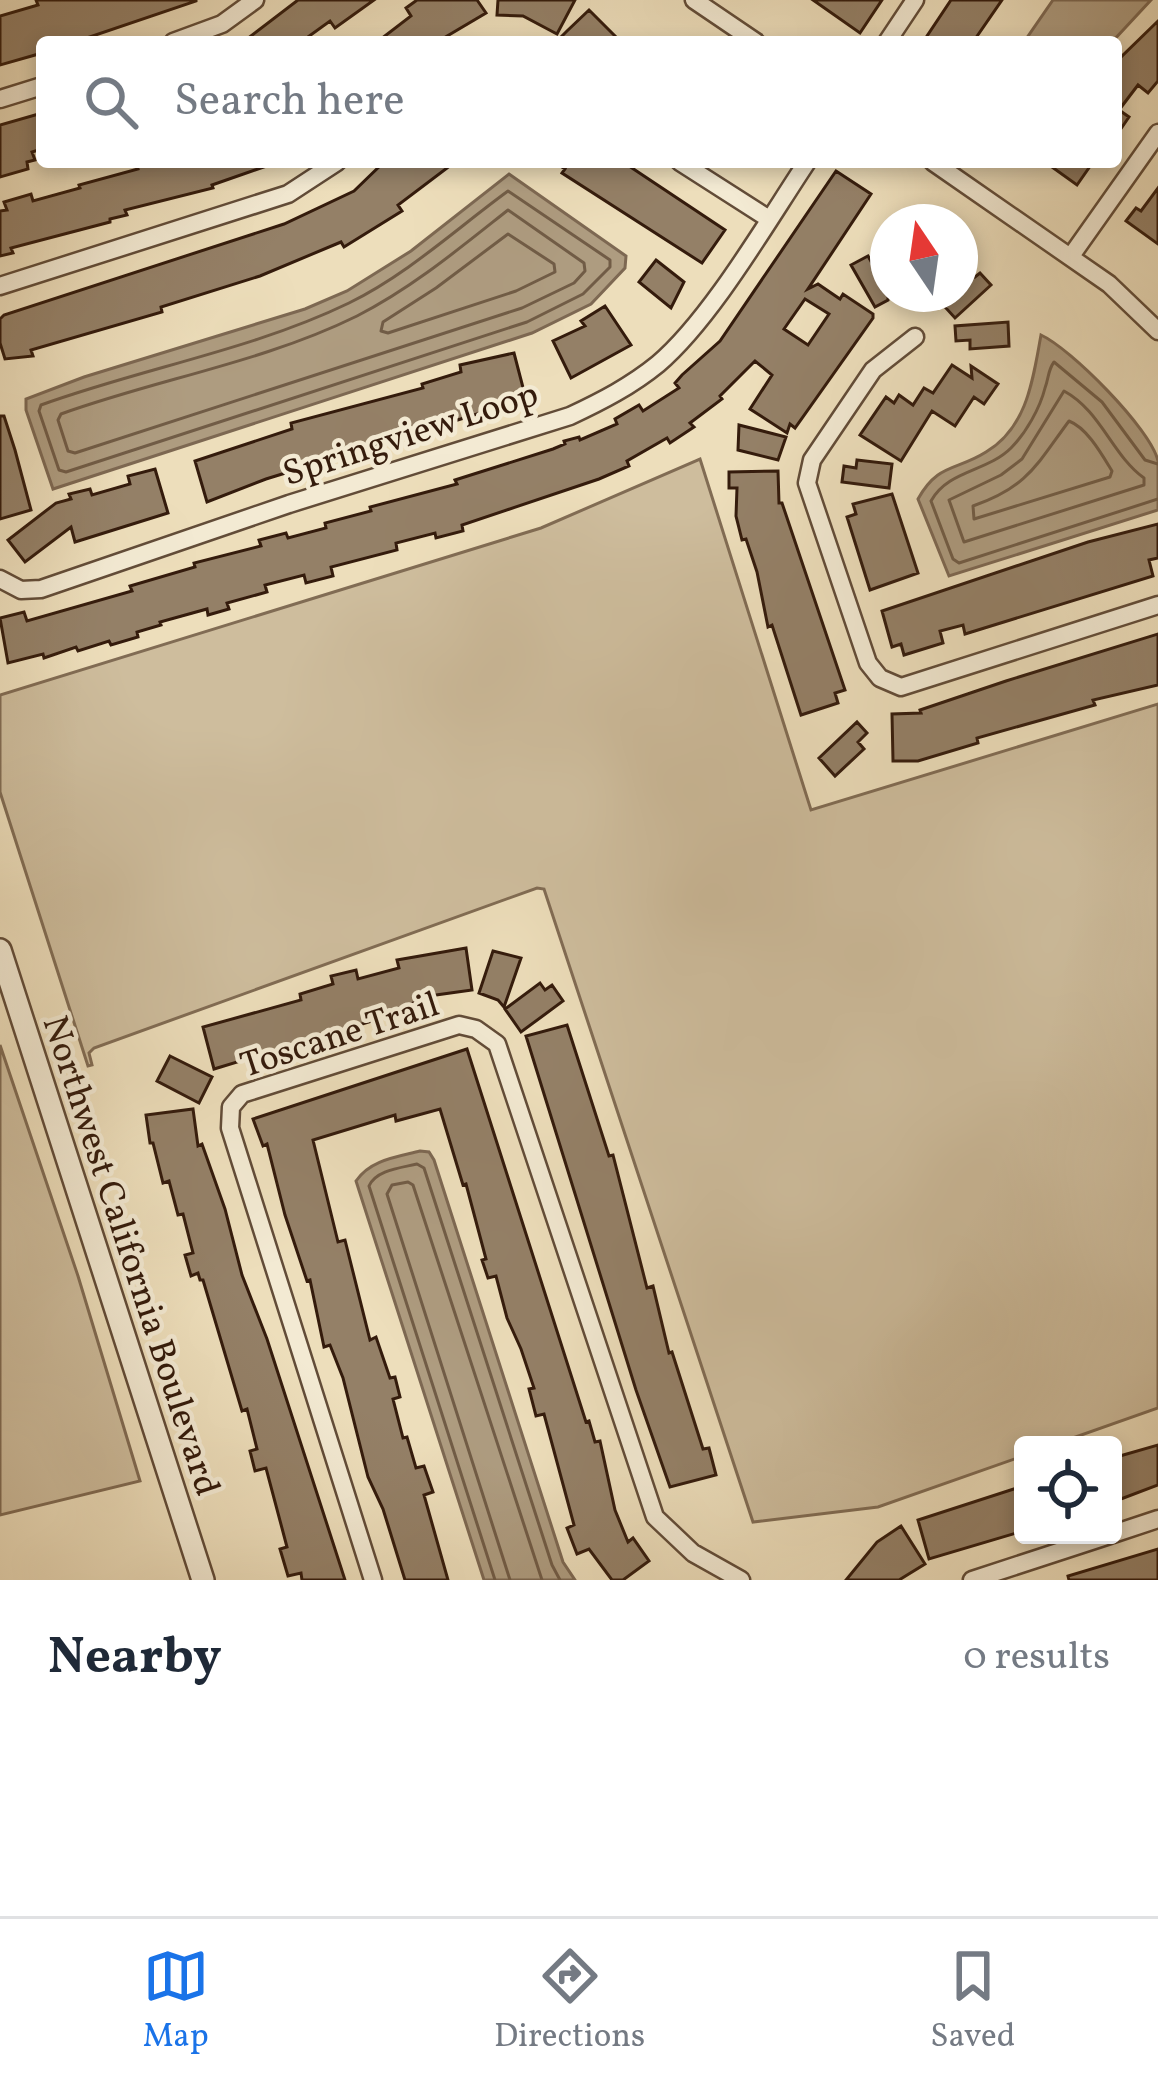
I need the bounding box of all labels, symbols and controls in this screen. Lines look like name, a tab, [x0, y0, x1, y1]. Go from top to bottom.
search box	[36, 36, 1122, 168]
icon: search	[78, 69, 144, 135]
text: Search here	[174, 71, 405, 134]
north arrow	[870, 204, 978, 312]
street label: Springview Loop	[277, 371, 545, 501]
street label: Toscane Trail	[235, 981, 446, 1092]
street label: Northwest California Boulevard	[28, 1010, 231, 1503]
map controls	[1014, 1436, 1122, 1544]
button: locate	[1014, 1436, 1122, 1544]
text: Nearby	[48, 1623, 222, 1694]
text: 0 results	[963, 1631, 1110, 1685]
tab: Map	[143, 1943, 209, 2061]
tab: Directions	[494, 1943, 645, 2061]
tab: Saved	[930, 1943, 1015, 2061]

